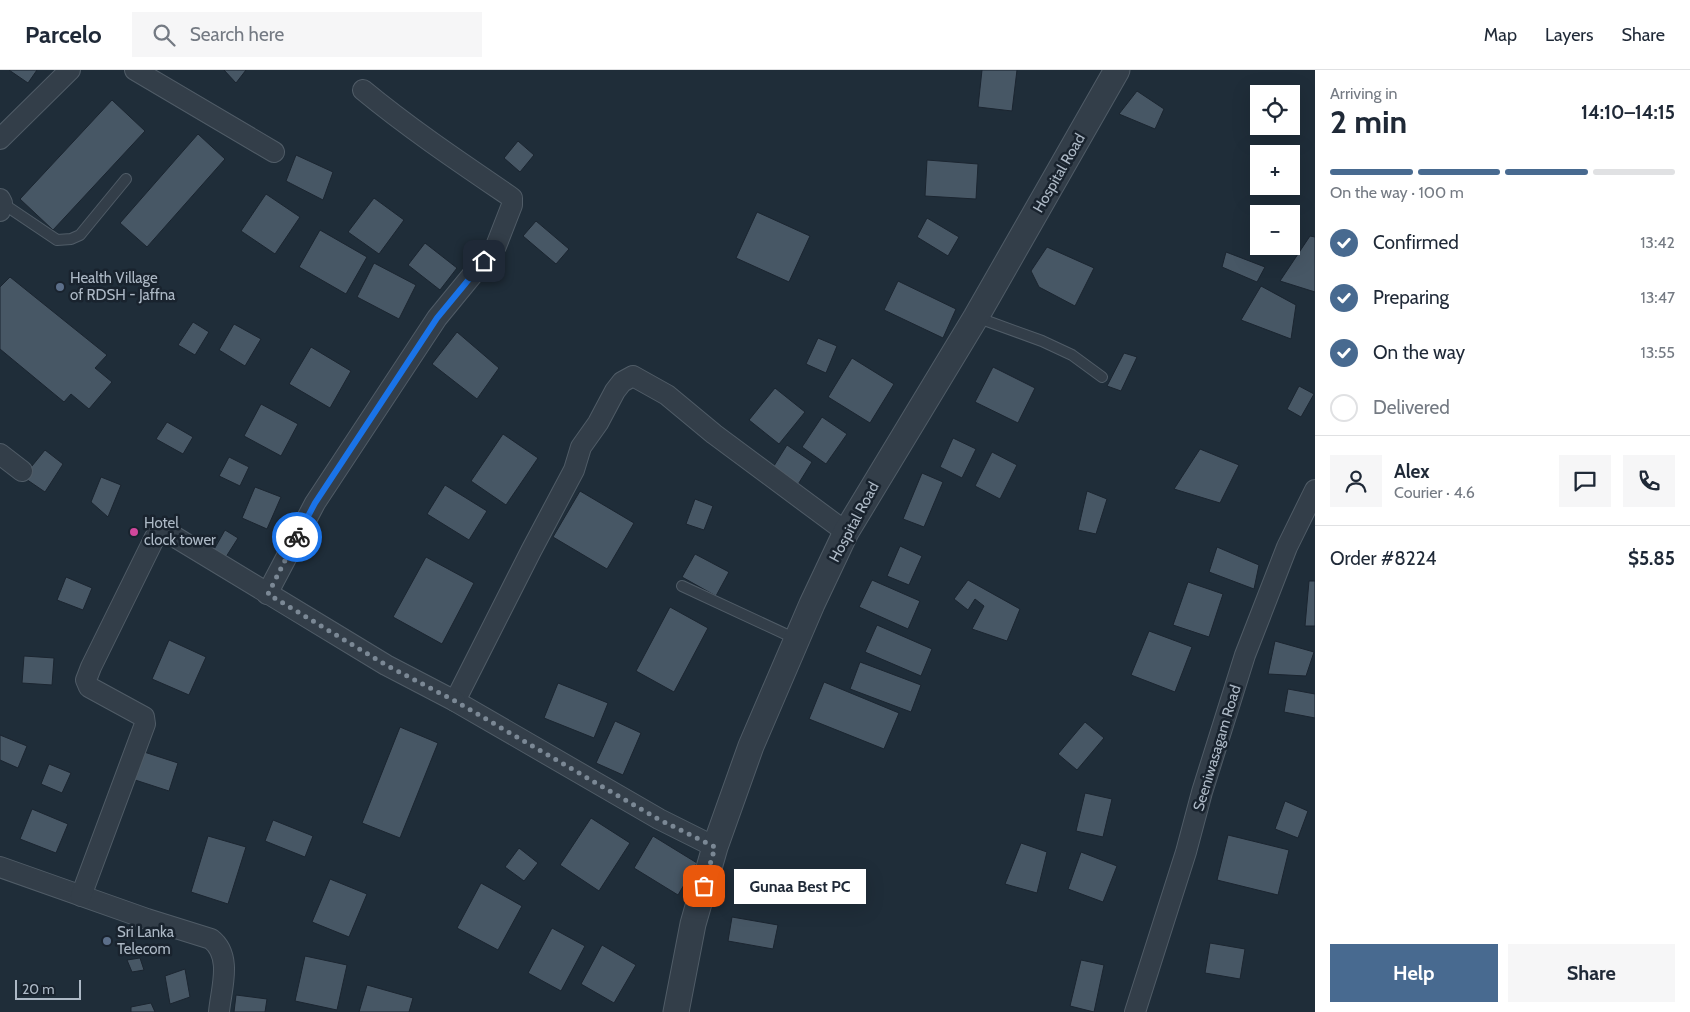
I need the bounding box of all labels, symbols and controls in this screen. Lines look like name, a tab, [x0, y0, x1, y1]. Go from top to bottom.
search box	[132, 12, 482, 57]
text: Parcelo	[25, 20, 102, 49]
icon: search	[150, 21, 178, 49]
text: Search here	[190, 23, 284, 46]
text: Map	[1484, 24, 1517, 46]
text: Layers	[1545, 24, 1594, 46]
text: Share	[1622, 24, 1665, 46]
text: Arriving in	[1330, 84, 1397, 103]
map controls	[1250, 85, 1300, 255]
button: locate	[1250, 85, 1300, 135]
text: 14:10–14:15	[1581, 101, 1675, 124]
text: 2 min	[1330, 102, 1407, 141]
street label: Hospital Road	[1029, 130, 1089, 216]
button: +	[1250, 145, 1300, 195]
text: On the way · 100 m	[1330, 183, 1464, 202]
button: −	[1250, 205, 1300, 255]
icon: check	[1330, 229, 1358, 257]
text: Confirmed	[1373, 231, 1459, 254]
text: 13:42	[1640, 233, 1675, 252]
pin	[463, 240, 505, 282]
icon: home	[470, 247, 498, 275]
place label: Health Village of RDSH - Jaffna	[70, 269, 176, 304]
marker: Health Village of RDSH - Jaffna	[54, 281, 66, 293]
icon: check	[1330, 284, 1358, 312]
text: Preparing	[1373, 286, 1449, 309]
text: 13:47	[1641, 288, 1675, 307]
icon: check	[1330, 339, 1358, 367]
text: On the way	[1373, 341, 1465, 364]
text: 13:55	[1640, 343, 1675, 362]
text: Delivered	[1373, 396, 1450, 419]
button: person	[1330, 455, 1382, 507]
button: chat	[1559, 455, 1611, 507]
button: phone	[1623, 455, 1675, 507]
text: Alex	[1394, 460, 1430, 483]
street label: Hospital Road	[825, 479, 883, 565]
text: Courier · 4.6	[1394, 483, 1475, 502]
courier	[272, 512, 322, 562]
place label: Hotel clock tower	[144, 514, 216, 549]
icon: bike	[283, 523, 311, 551]
marker: Hotel clock tower	[128, 526, 140, 538]
text: Order #8224	[1330, 547, 1437, 570]
text: $5.85	[1628, 547, 1675, 570]
street label: Seeniwasagam Road	[1189, 683, 1245, 813]
pin	[683, 865, 725, 907]
callout: Gunaa Best PC	[734, 868, 866, 904]
icon: bag	[690, 872, 718, 900]
text: Gunaa Best PC	[749, 877, 851, 896]
place label: Sri Lanka Telecom	[117, 923, 175, 958]
marker: Sri Lanka Telecom	[101, 935, 113, 947]
button: Help	[1330, 944, 1498, 1002]
button: Share	[1508, 944, 1675, 1002]
scale bar	[15, 977, 81, 1000]
text: 20 m	[22, 980, 55, 998]

